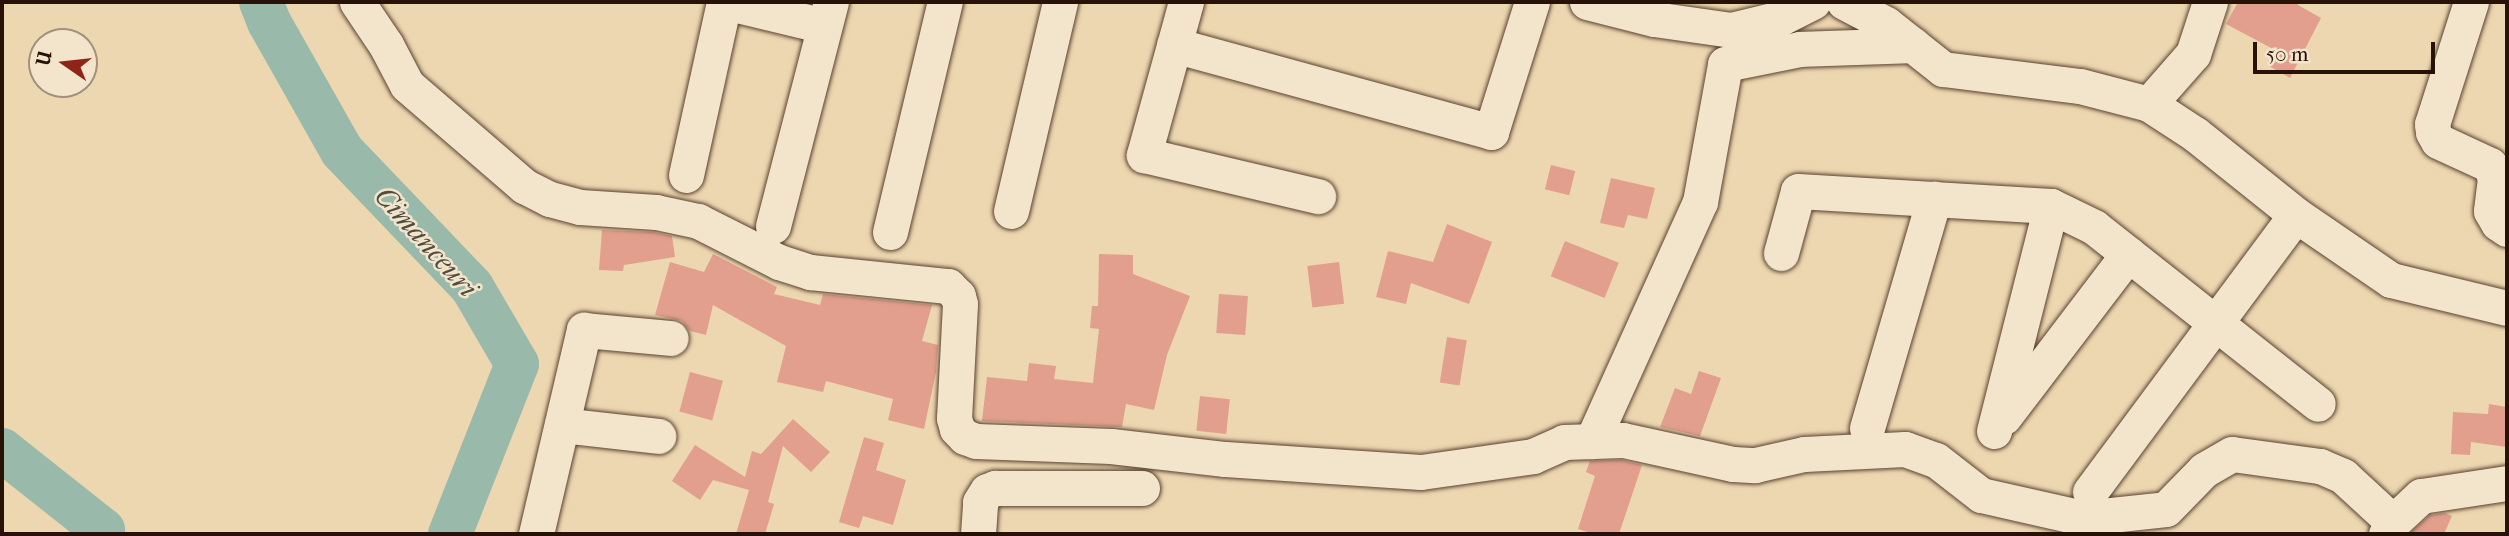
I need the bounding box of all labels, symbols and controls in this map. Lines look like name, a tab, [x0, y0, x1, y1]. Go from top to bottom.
north arrow	[28, 28, 98, 98]
scale bar	[2257, 28, 2439, 72]
text: 50 m	[2266, 42, 2309, 66]
text: U	[32, 49, 57, 68]
water label: Cimanceuri	[368, 180, 484, 304]

